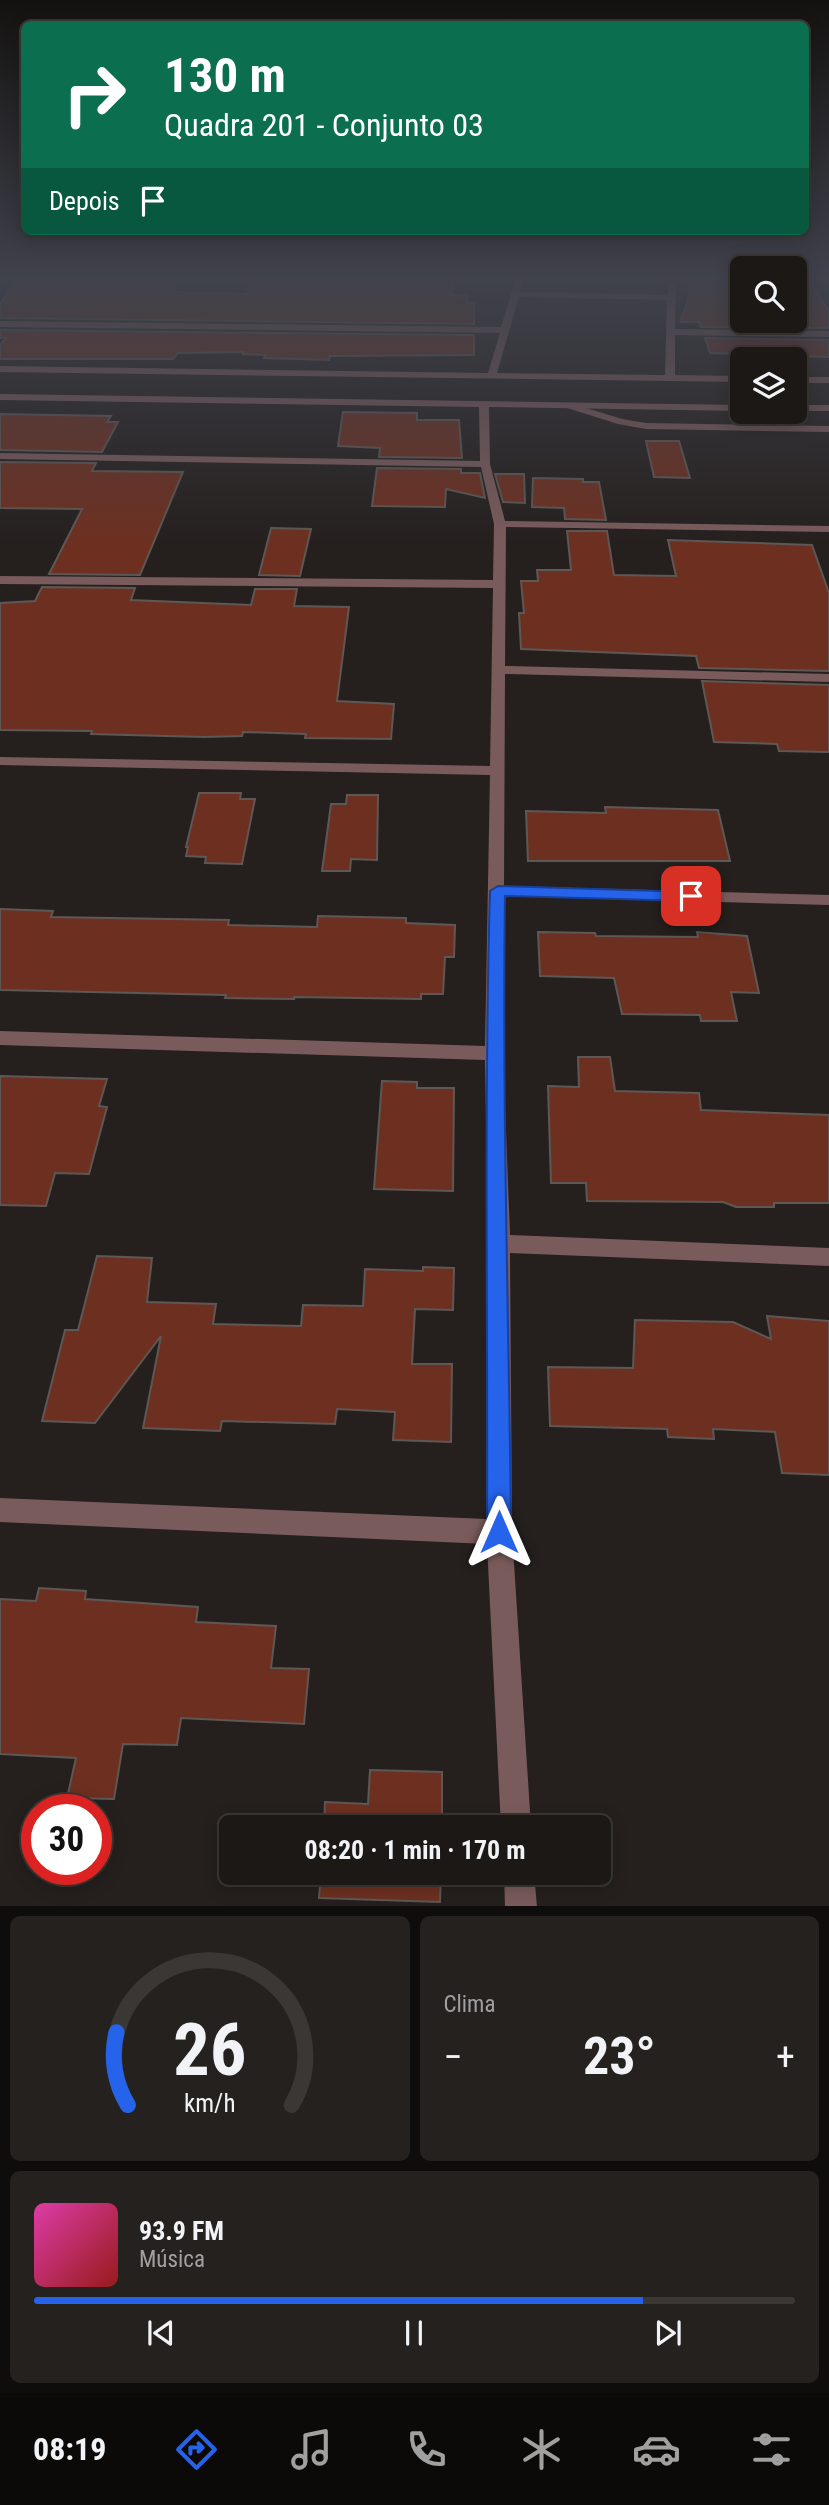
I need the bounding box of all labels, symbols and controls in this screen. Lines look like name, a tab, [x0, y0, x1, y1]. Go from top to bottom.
text: 130 m	[164, 47, 286, 104]
icon: right	[49, 49, 140, 140]
text: Quadra 201 - Conjunto 03	[164, 106, 484, 144]
icon: arrive	[134, 182, 172, 220]
text: Depois	[49, 186, 120, 216]
map controls	[730, 256, 807, 424]
button: search	[730, 256, 807, 333]
button: layers	[730, 347, 807, 424]
pin	[661, 866, 721, 926]
icon: arrive	[672, 877, 710, 915]
position arrow	[462, 1495, 536, 1569]
speed limit sign: 30	[21, 1794, 112, 1885]
text: 08:20 · 1 min · 170 m	[305, 1835, 525, 1865]
text: Clima	[444, 1991, 495, 2018]
text: 26	[173, 2007, 247, 2093]
text: 23°	[583, 2026, 656, 2087]
text: −	[444, 2035, 463, 2079]
text: +	[776, 2035, 795, 2079]
text: km/h	[184, 2088, 235, 2117]
text: 93.9 FM	[139, 2216, 224, 2246]
text: Música	[139, 2246, 205, 2273]
icon: previous	[142, 2314, 180, 2352]
icon: pause	[395, 2314, 433, 2352]
icon: next	[649, 2314, 687, 2352]
icon: directions	[172, 2425, 221, 2474]
icon: music	[287, 2425, 336, 2474]
icon: phone	[402, 2425, 451, 2474]
icon: climate	[517, 2425, 566, 2474]
icon: car	[632, 2425, 681, 2474]
icon: filters	[747, 2425, 796, 2474]
text: 08:19	[33, 2430, 106, 2468]

